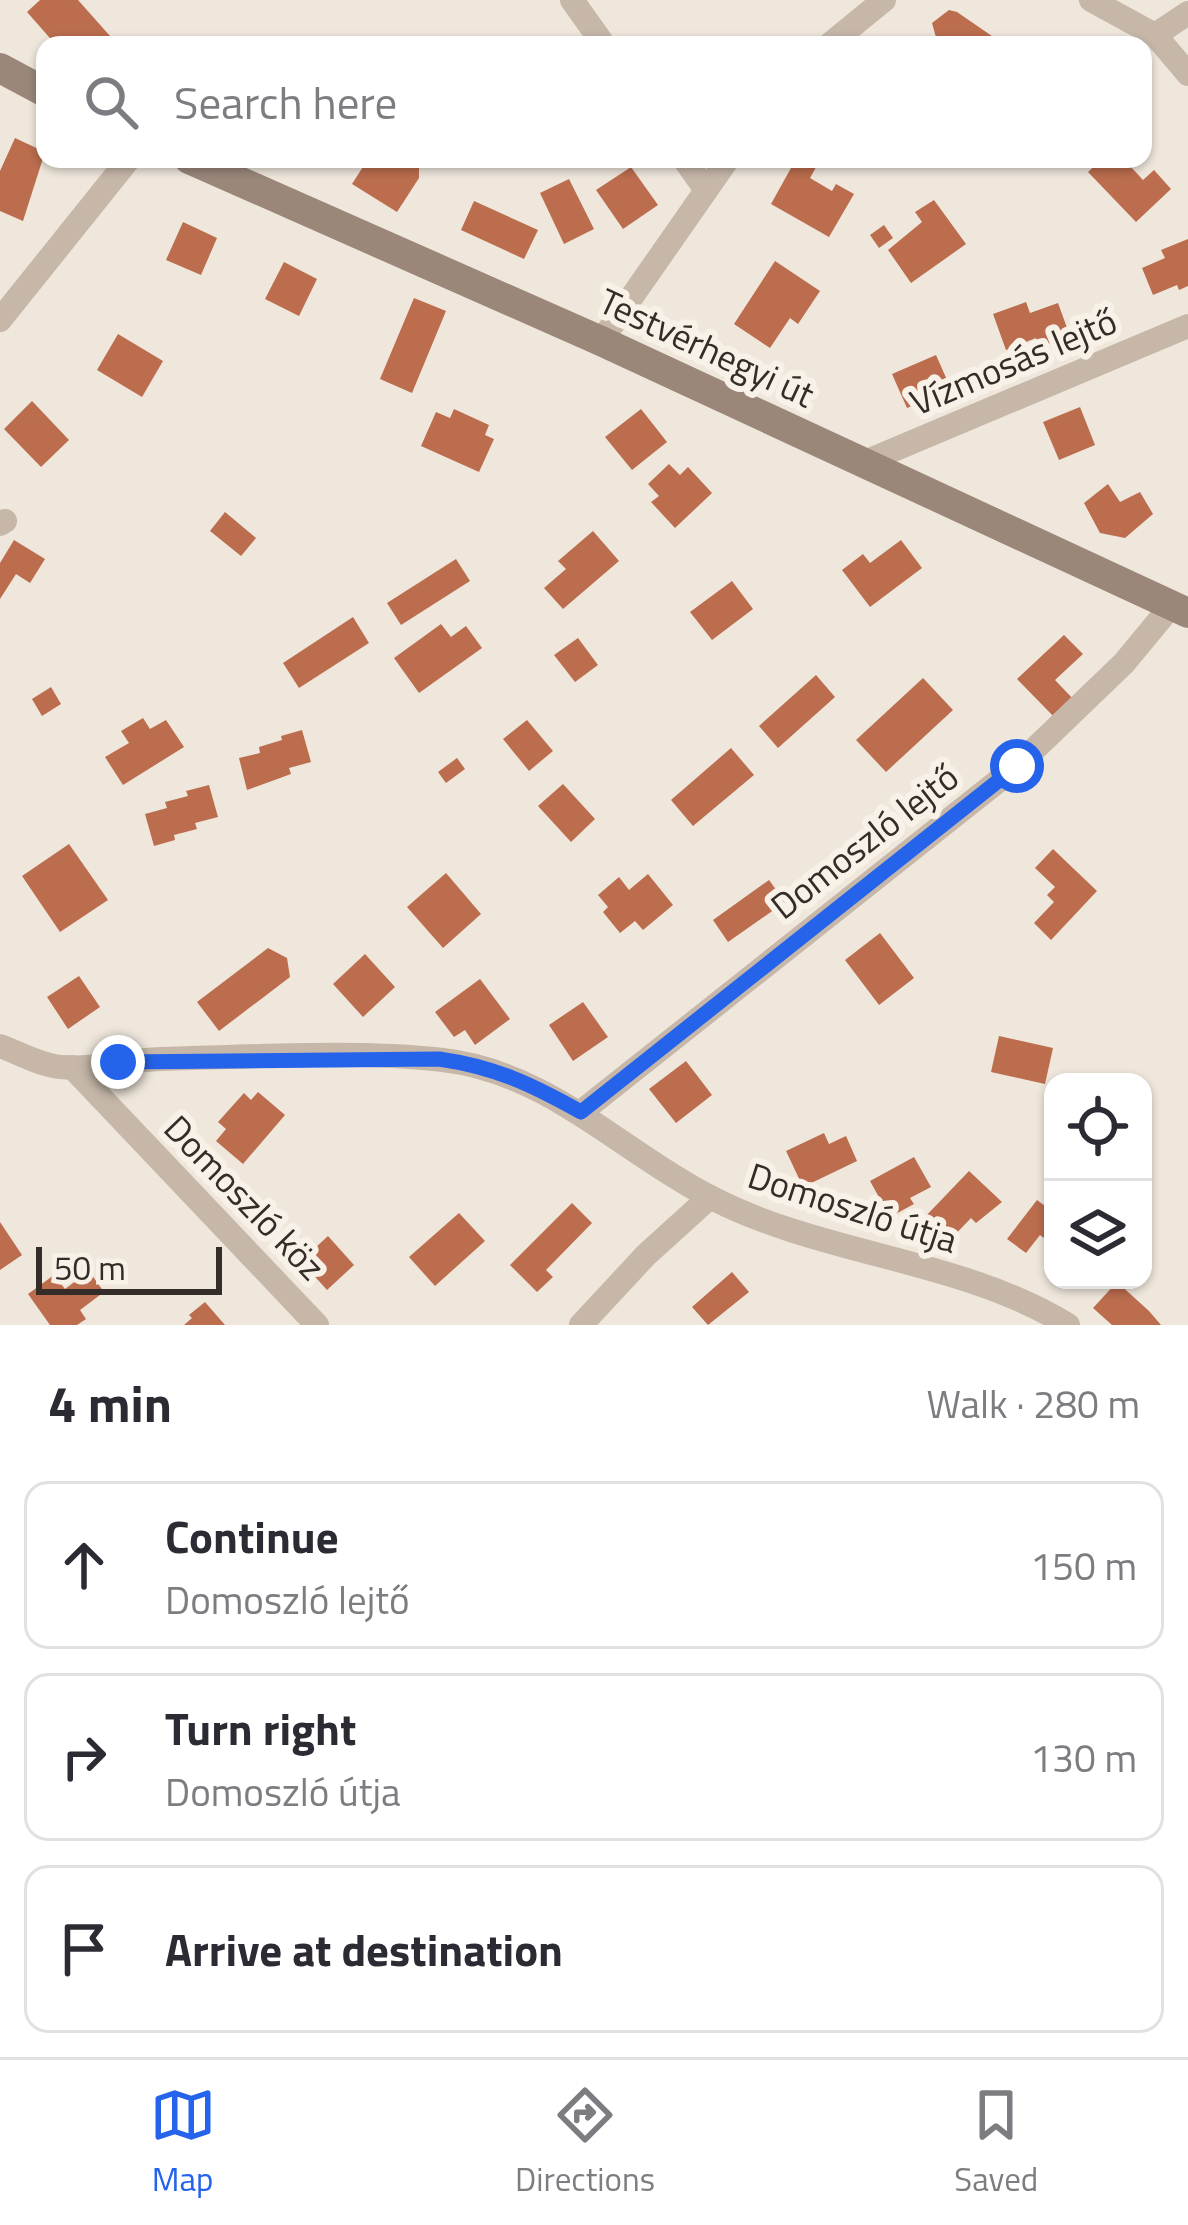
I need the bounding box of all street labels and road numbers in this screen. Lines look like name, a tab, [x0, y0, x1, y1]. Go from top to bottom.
street label: Testvérhegyi út	[590, 273, 824, 421]
street label: Vízmosás lejtő	[901, 293, 1125, 429]
street label: Domoszló lejtő	[758, 750, 970, 932]
street label: Domoszló köz	[152, 1102, 338, 1292]
street label: Domoszló útja	[741, 1147, 965, 1267]

